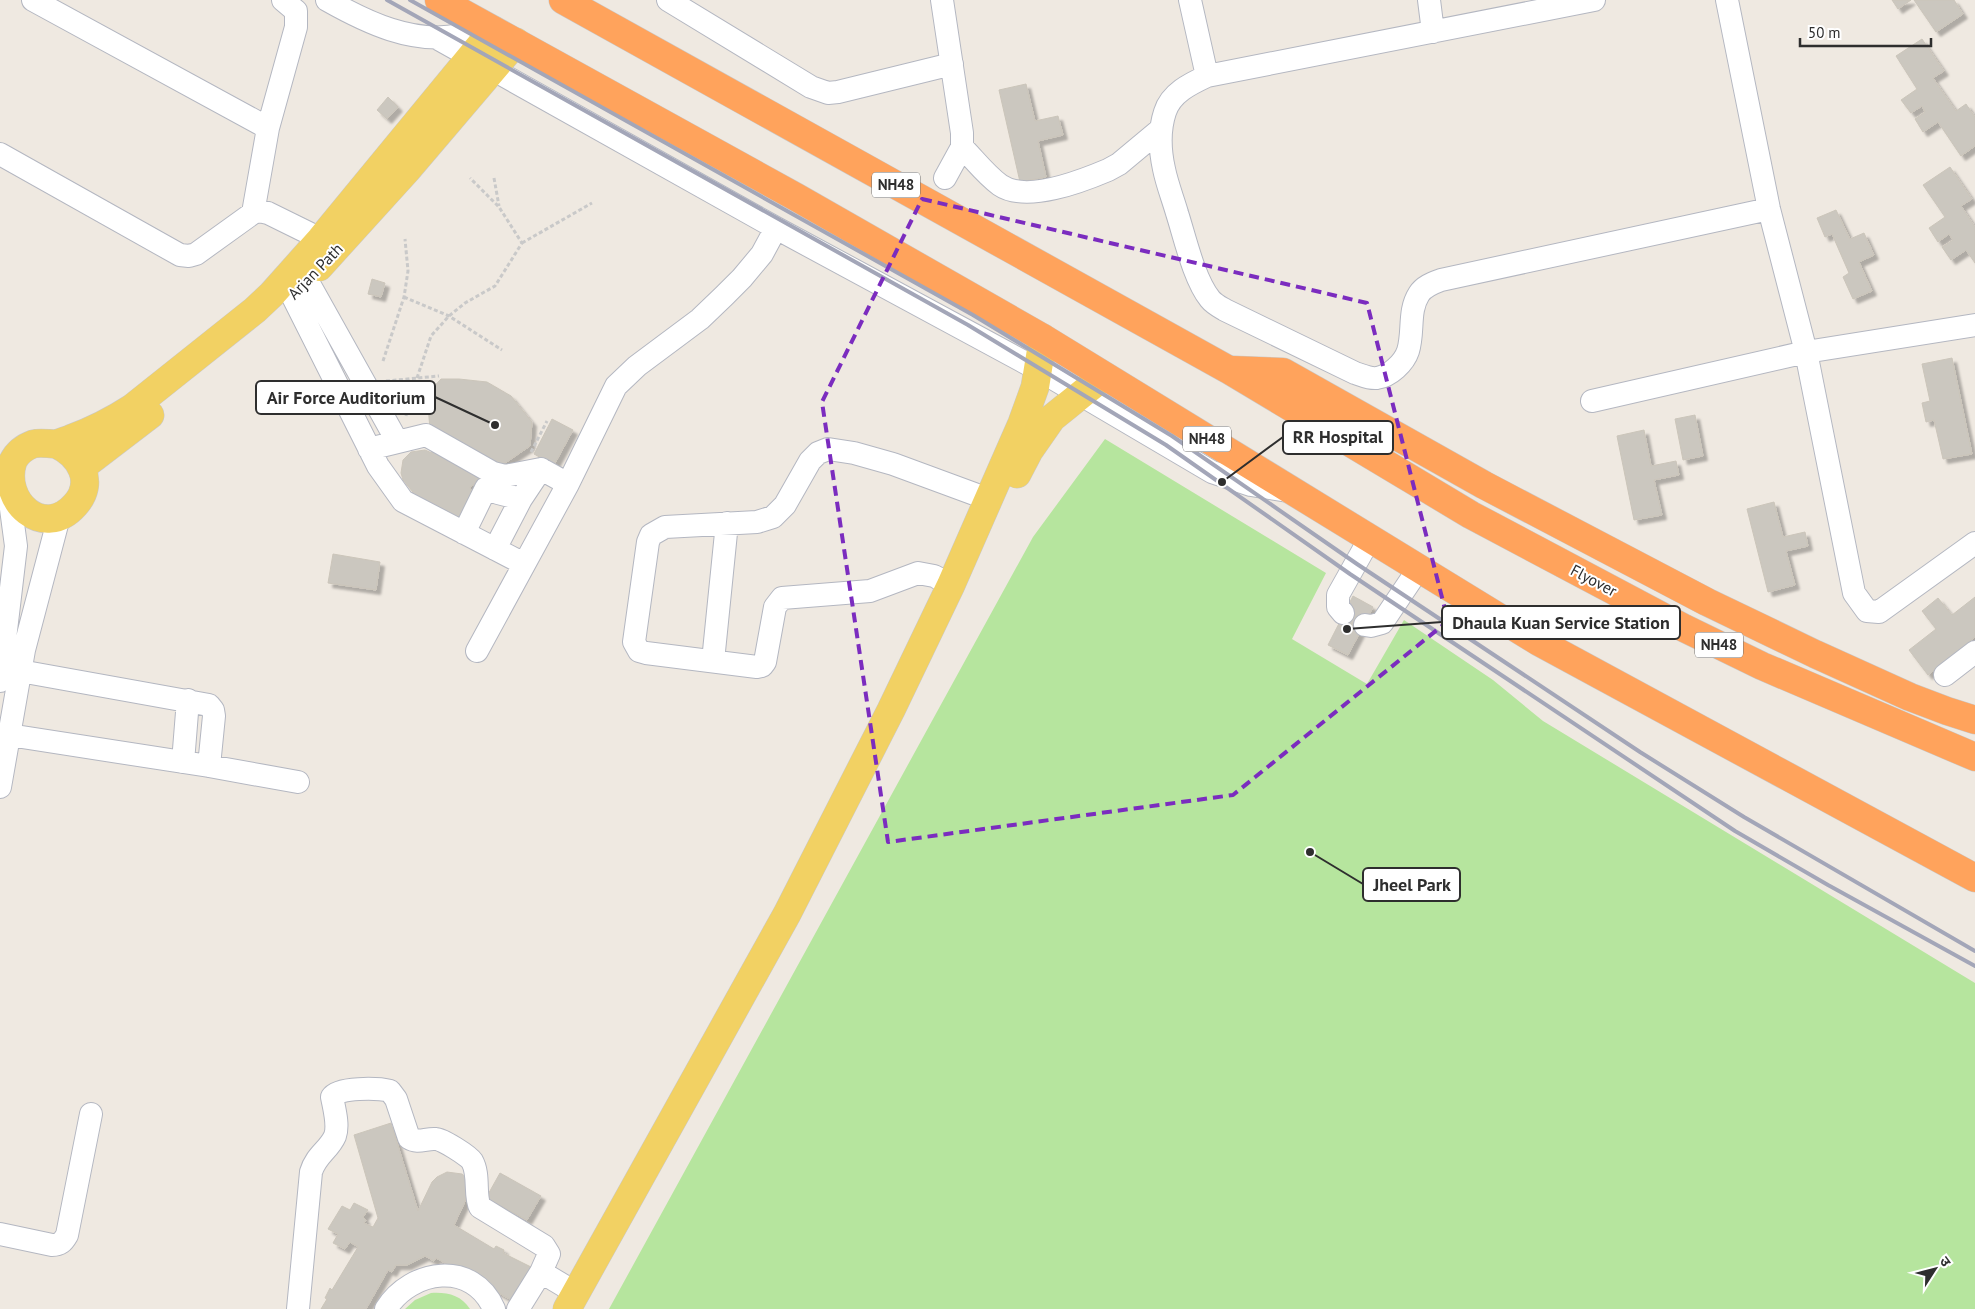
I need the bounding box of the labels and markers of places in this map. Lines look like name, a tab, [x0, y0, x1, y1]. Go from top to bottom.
callout: Air Force Auditorium	[256, 381, 435, 414]
callout: RR Hospital	[1283, 421, 1393, 454]
callout: Dhaula Kuan Service Station	[1442, 606, 1680, 639]
callout: Jheel Park	[1363, 868, 1460, 901]

